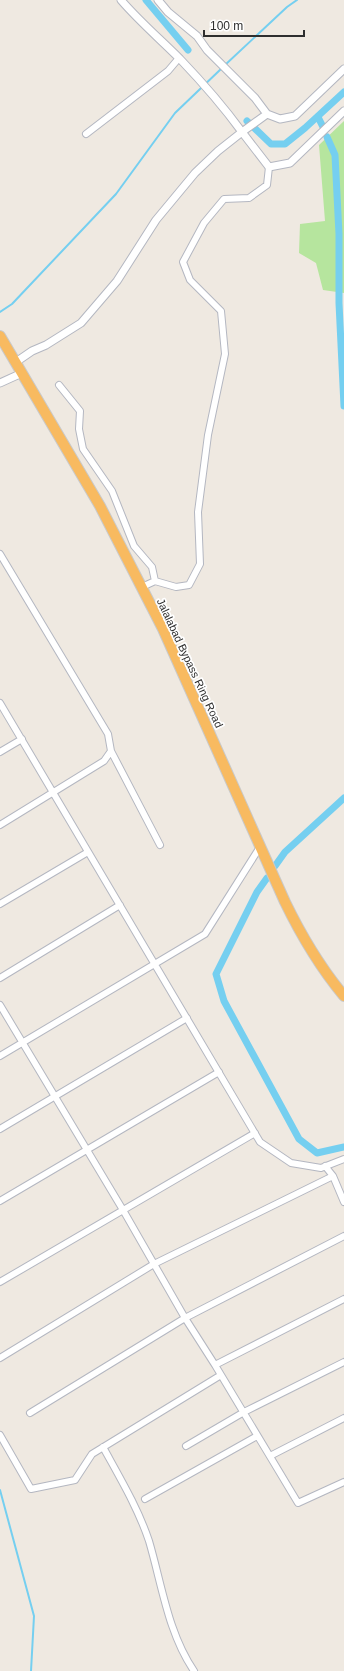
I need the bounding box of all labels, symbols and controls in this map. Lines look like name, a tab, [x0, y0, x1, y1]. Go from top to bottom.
scale bar	[204, 12, 304, 38]
text: 100 m	[210, 19, 243, 33]
street label: Jalalabad Bypass Ring Road	[155, 596, 225, 730]

